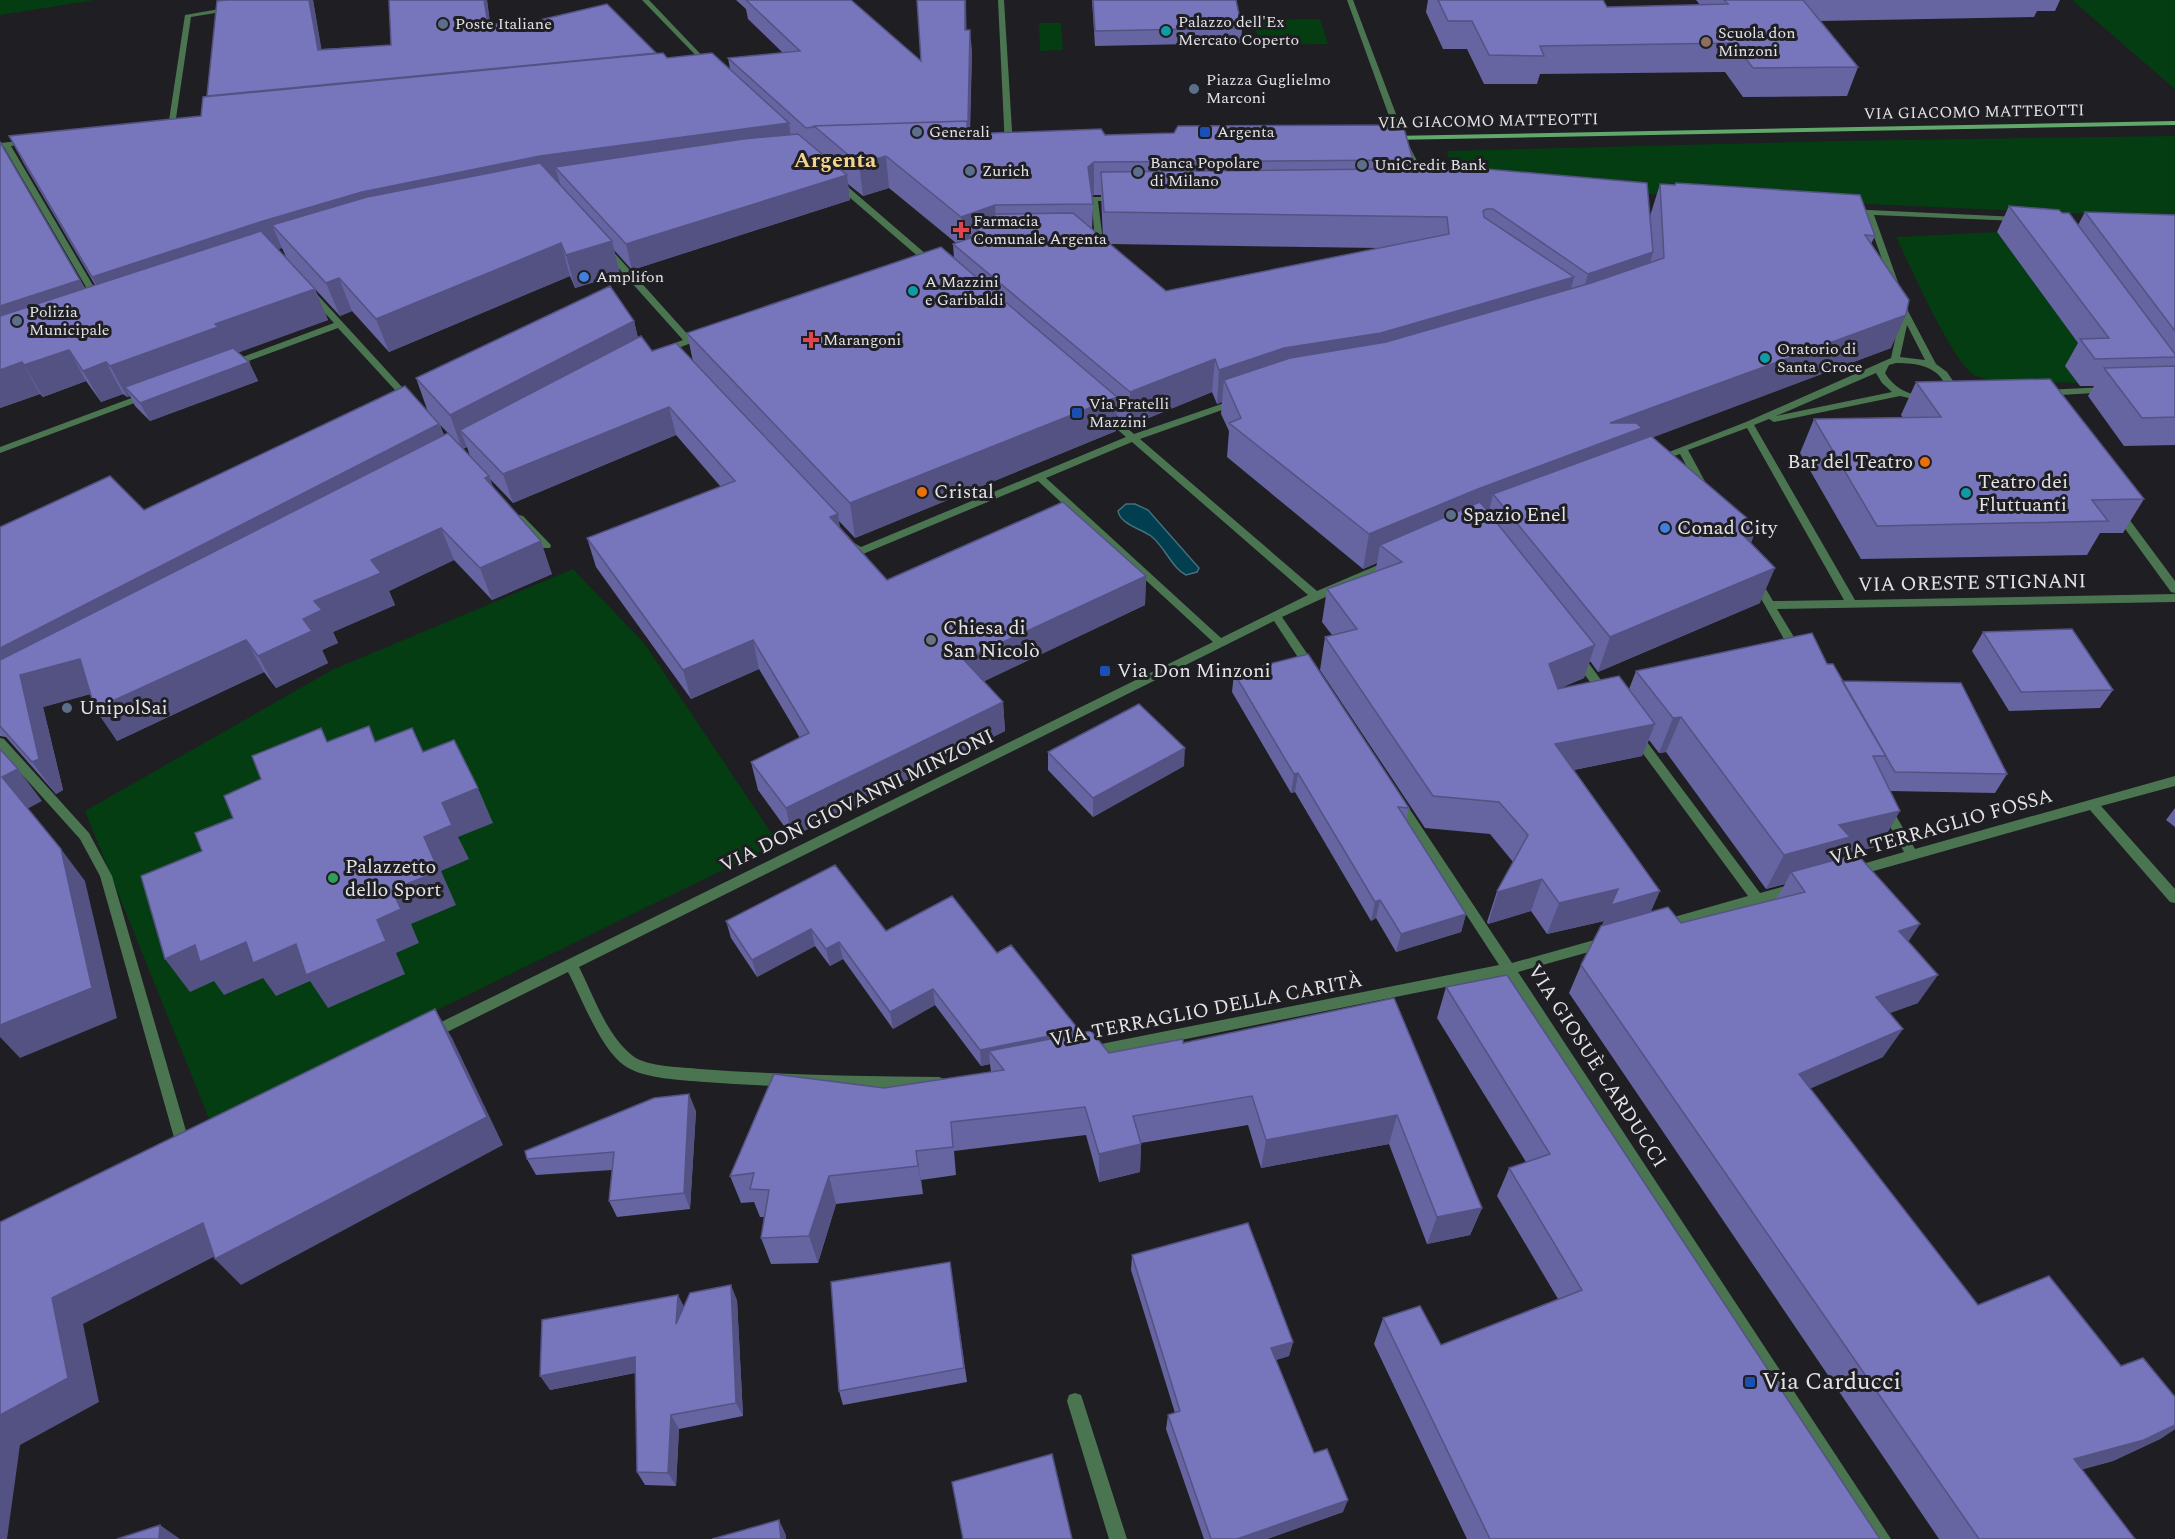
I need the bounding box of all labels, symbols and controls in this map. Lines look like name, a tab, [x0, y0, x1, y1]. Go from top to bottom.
place label: Palazzo dell'Ex Mercato Coperto	[1178, 10, 1299, 52]
place label: Poste Italiane	[455, 12, 552, 36]
marker: Poste Italiane	[436, 17, 450, 31]
place label: Scuola don Minzoni	[1718, 21, 1796, 63]
marker: Palazzo dell'Ex Mercato Coperto	[1159, 24, 1173, 38]
marker: Scuola don Minzoni	[1699, 35, 1713, 49]
place label: Piazza Guglielmo Marconi	[1206, 68, 1331, 110]
marker: Piazza Guglielmo Marconi	[1187, 82, 1201, 96]
street label: VIA GIACOMO MATTEOTTI	[1863, 98, 2085, 126]
street label: VIA GIACOMO MATTEOTTI	[1377, 107, 1599, 135]
place label: Generali	[929, 120, 990, 144]
place label: Argenta	[1217, 120, 1275, 144]
marker: Generali	[910, 125, 924, 139]
marker: Argenta	[1198, 125, 1212, 139]
district label: Argenta	[794, 144, 877, 177]
place label: Banca Popolare di Milano	[1150, 151, 1260, 193]
place label: UniCredit Bank	[1374, 153, 1487, 177]
marker: UniCredit Bank	[1355, 158, 1369, 172]
place label: Zurich	[982, 159, 1030, 183]
marker: Zurich	[963, 164, 977, 178]
marker: Banca Popolare di Milano	[1131, 165, 1145, 179]
place label: Farmacia Comunale Argenta	[973, 209, 1107, 251]
marker: Farmacia Comunale Argenta	[954, 223, 968, 237]
place label: Amplifon	[596, 265, 664, 289]
marker: Amplifon	[577, 270, 591, 284]
place label: A Mazzini e Garibaldi	[925, 270, 1004, 312]
marker: A Mazzini e Garibaldi	[906, 284, 920, 298]
place label: Polizia Municipale	[29, 300, 110, 342]
marker: Polizia Municipale	[10, 314, 24, 328]
place label: Marangoni	[823, 328, 901, 352]
marker: Marangoni	[804, 333, 818, 347]
place label: Oratorio di Santa Croce	[1777, 337, 1863, 379]
marker: Oratorio di Santa Croce	[1758, 351, 1772, 365]
place label: Via Fratelli Mazzini	[1089, 392, 1169, 434]
marker: Via Fratelli Mazzini	[1070, 406, 1084, 420]
place label: Bar del Teatro	[1787, 447, 1913, 477]
marker: Bar del Teatro	[1918, 455, 1932, 469]
place label: Teatro dei Fluttuanti	[1978, 467, 2068, 520]
place label: Cristal	[934, 477, 994, 507]
marker: Cristal	[915, 485, 929, 499]
marker: Teatro dei Fluttuanti	[1959, 486, 1973, 500]
place label: Spazio Enel	[1463, 500, 1567, 530]
marker: Spazio Enel	[1444, 508, 1458, 522]
place label: Conad City	[1677, 513, 1779, 543]
marker: Conad City	[1658, 521, 1672, 535]
street label: VIA ORESTE STIGNANI	[1858, 566, 2086, 600]
place label: Chiesa di San Nicolò	[943, 613, 1040, 666]
marker: Chiesa di San Nicolò	[924, 633, 938, 647]
place label: Via Don Minzoni	[1117, 656, 1271, 686]
marker: Via Don Minzoni	[1098, 664, 1112, 678]
place label: UnipolSai	[79, 693, 168, 723]
marker: UnipolSai	[60, 701, 74, 715]
street label: VIA DON GIOVANNI MINZONI	[715, 721, 999, 881]
street label: VIA TERRAGLIO FOSSA	[1826, 781, 2056, 873]
place label: Palazzetto dello Sport	[345, 852, 441, 905]
marker: Palazzetto dello Sport	[326, 871, 340, 885]
street label: VIA GIOSUÈ CARDUCCI	[1520, 958, 1674, 1174]
street label: VIA TERRAGLIO DELLA CARITÀ	[1047, 965, 1365, 1055]
place label: Via Carducci	[1762, 1364, 1901, 1400]
marker: Via Carducci	[1743, 1375, 1757, 1389]

